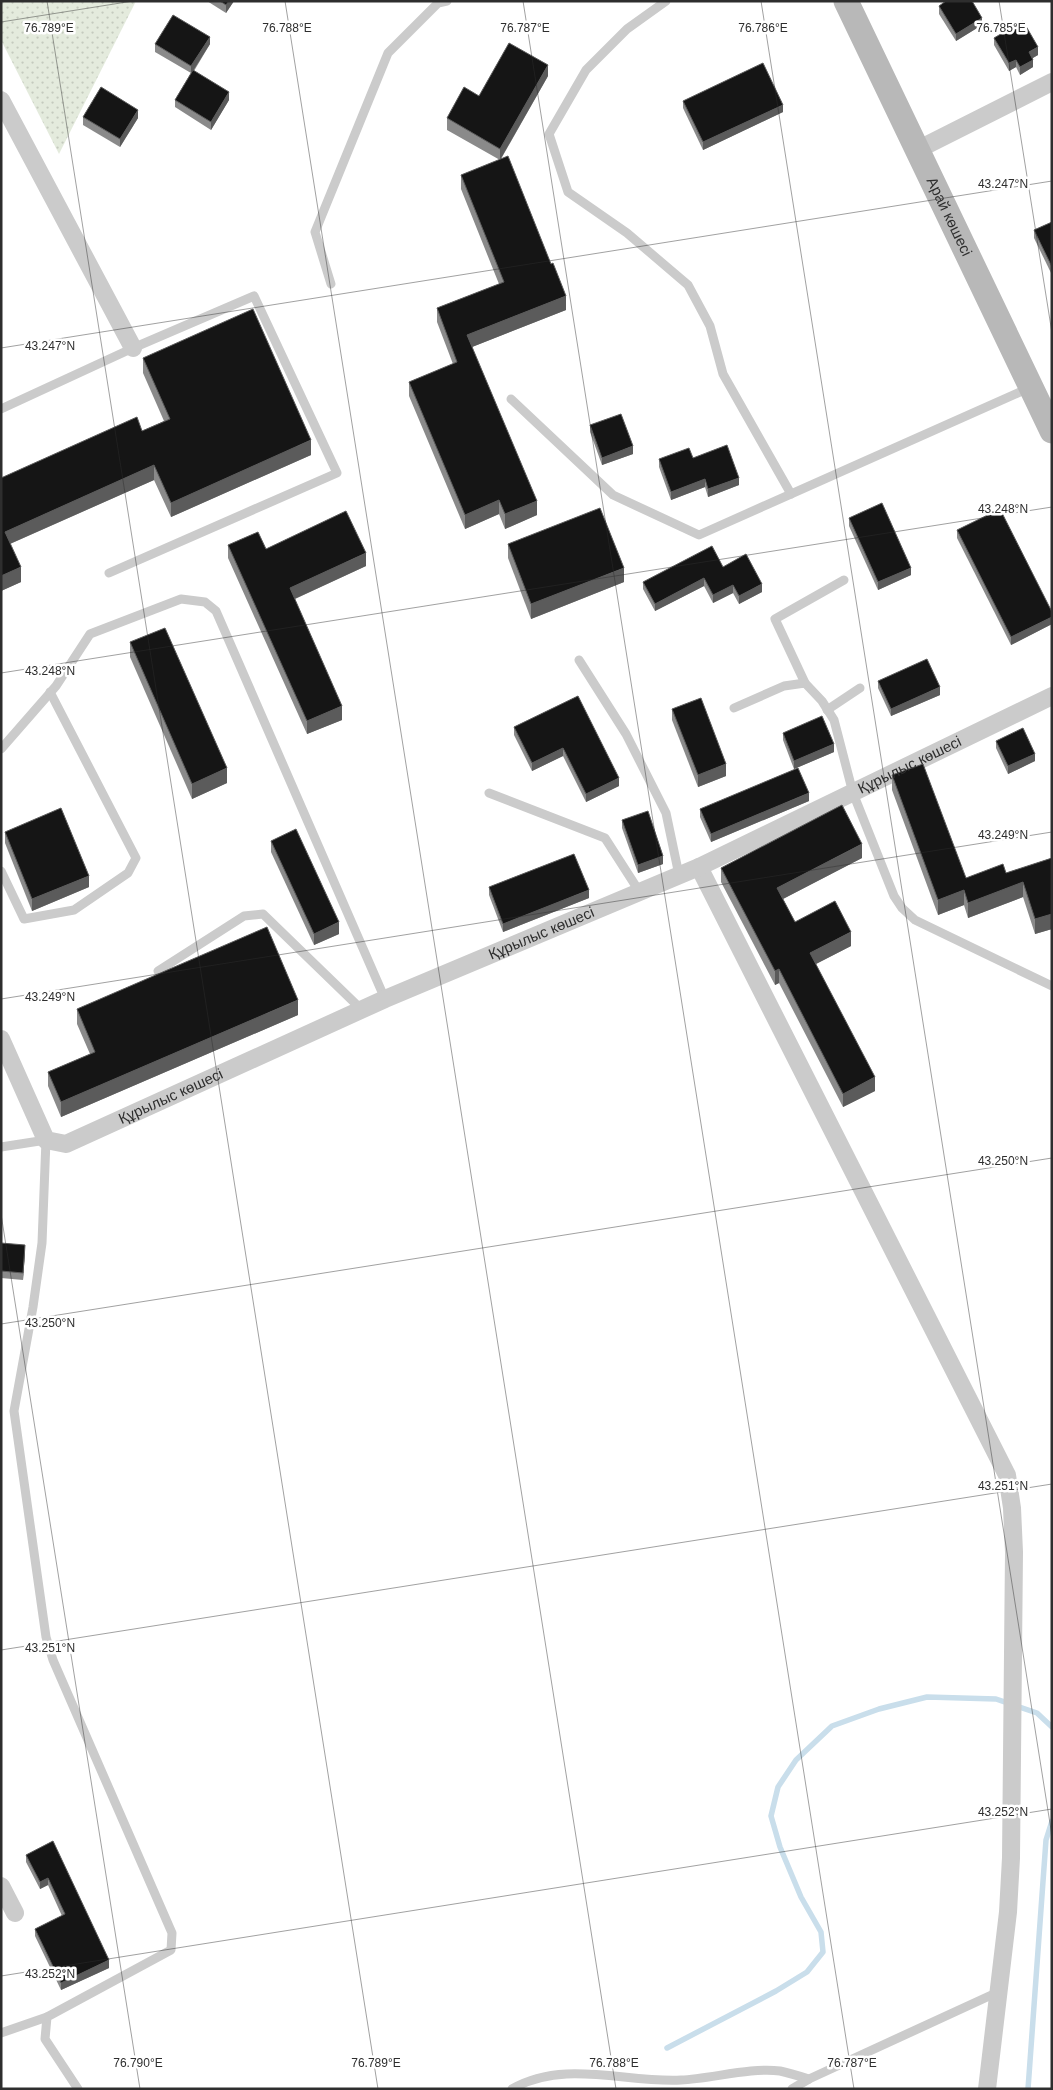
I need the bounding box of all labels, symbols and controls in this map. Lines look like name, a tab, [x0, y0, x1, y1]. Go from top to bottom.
text: 76.789°E	[24, 21, 74, 35]
text: 76.788°E	[262, 21, 312, 35]
text: 76.787°E	[500, 21, 550, 35]
text: 76.786°E	[738, 21, 788, 35]
text: 76.785°E	[976, 21, 1026, 35]
street label: Арай көшесі	[924, 174, 976, 259]
text: 43.247°N	[978, 177, 1028, 191]
text: 43.247°N	[25, 339, 75, 353]
text: 43.248°N	[978, 502, 1028, 516]
text: 43.248°N	[25, 664, 75, 678]
street label: Құрылыс көшесі	[855, 732, 964, 797]
text: 43.249°N	[978, 828, 1028, 842]
street label: Құрылыс көшесі	[486, 903, 596, 962]
text: 43.249°N	[25, 990, 75, 1004]
street label: Құрылыс көшесі	[116, 1065, 225, 1127]
text: 43.250°N	[978, 1154, 1028, 1168]
text: 43.250°N	[25, 1316, 75, 1330]
text: 43.251°N	[978, 1479, 1028, 1493]
text: 43.251°N	[25, 1641, 75, 1655]
text: 43.252°N	[978, 1805, 1028, 1819]
text: 43.252°N	[25, 1967, 75, 1981]
text: 76.790°E	[113, 2056, 163, 2070]
text: 76.789°E	[351, 2056, 401, 2070]
text: 76.788°E	[589, 2056, 639, 2070]
text: 76.787°E	[827, 2056, 877, 2070]

